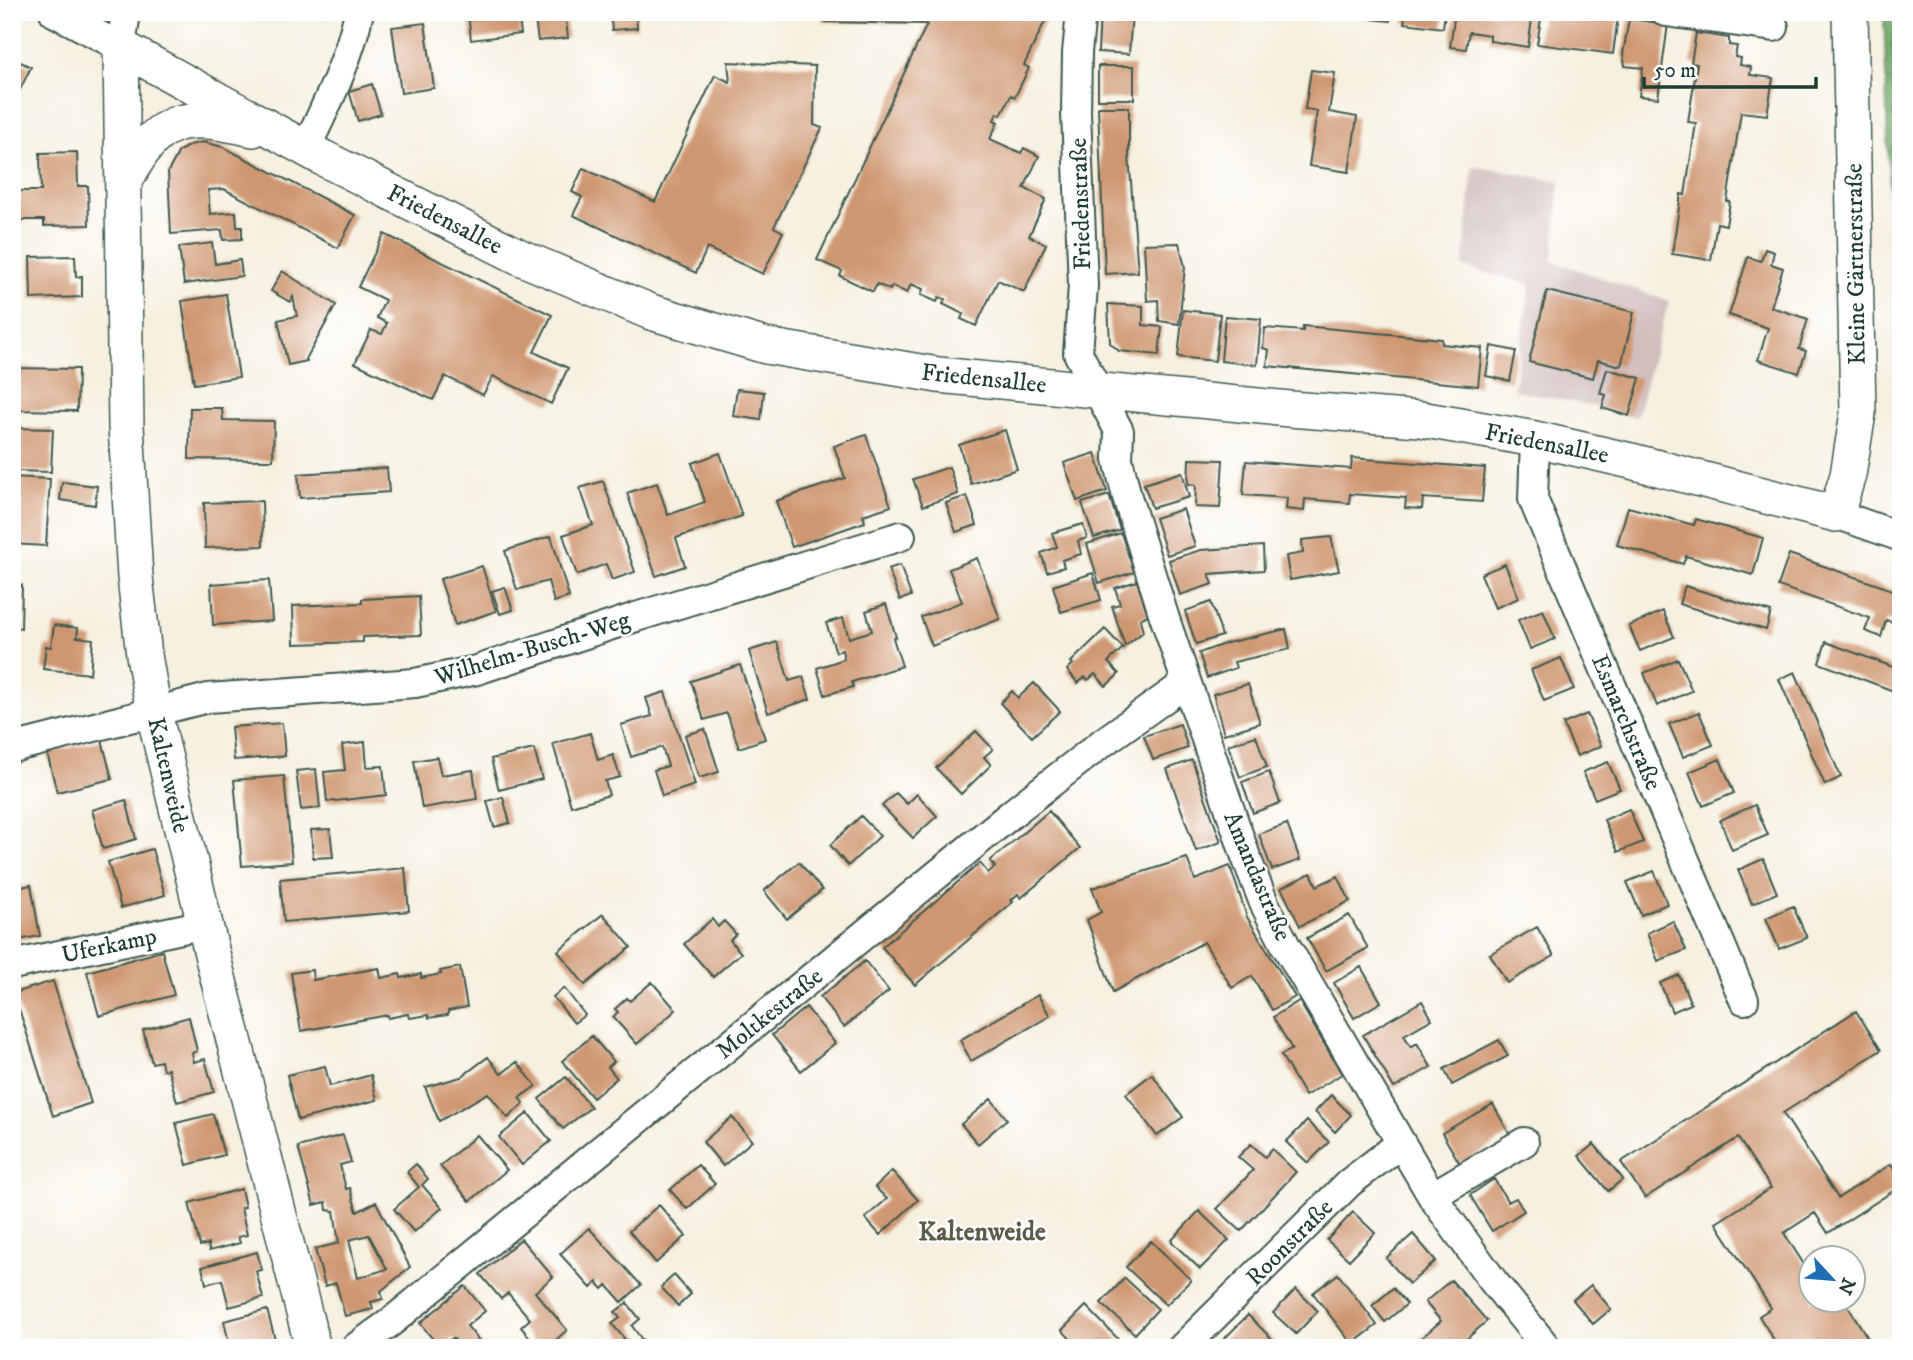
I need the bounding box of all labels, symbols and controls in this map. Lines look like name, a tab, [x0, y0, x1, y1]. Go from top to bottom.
scale bar	[1644, 46, 1815, 90]
text: 50 m	[1654, 58, 1696, 84]
street label: Friedenstraße	[1064, 137, 1098, 271]
street label: Kleine Gärtnerstraße	[1839, 163, 1873, 365]
street label: Friedensallee	[382, 178, 507, 262]
street label: Friedensallee	[920, 358, 1048, 400]
street label: Friedensallee	[1482, 417, 1611, 471]
street label: Wilhelm-Busch-Weg	[430, 605, 634, 693]
street label: Esmarchstraße	[1584, 650, 1668, 795]
street label: Kaltenweide	[140, 715, 196, 836]
street label: Amandastraße	[1216, 807, 1298, 946]
street label: Uferkamp	[59, 921, 160, 971]
street label: Moltkestraße	[710, 962, 829, 1066]
street label: Roonstraße	[1240, 1193, 1340, 1293]
district label: Kaltenweide	[918, 1216, 1046, 1249]
north arrow	[1798, 1244, 1868, 1314]
text: N	[1832, 1274, 1860, 1298]

